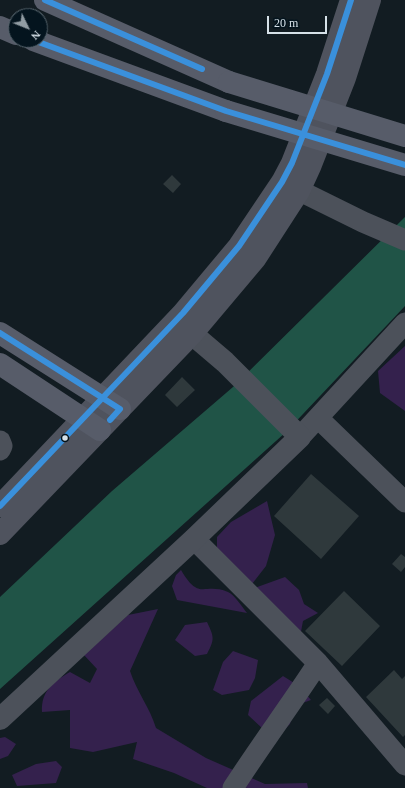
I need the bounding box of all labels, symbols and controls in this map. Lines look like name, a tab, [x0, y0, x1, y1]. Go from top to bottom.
north arrow	[8, 8, 48, 48]
scale bar	[269, 8, 329, 34]
text: 20 m	[274, 16, 298, 30]
text: N	[29, 28, 43, 42]
unlabelled marker	[60, 433, 70, 443]

